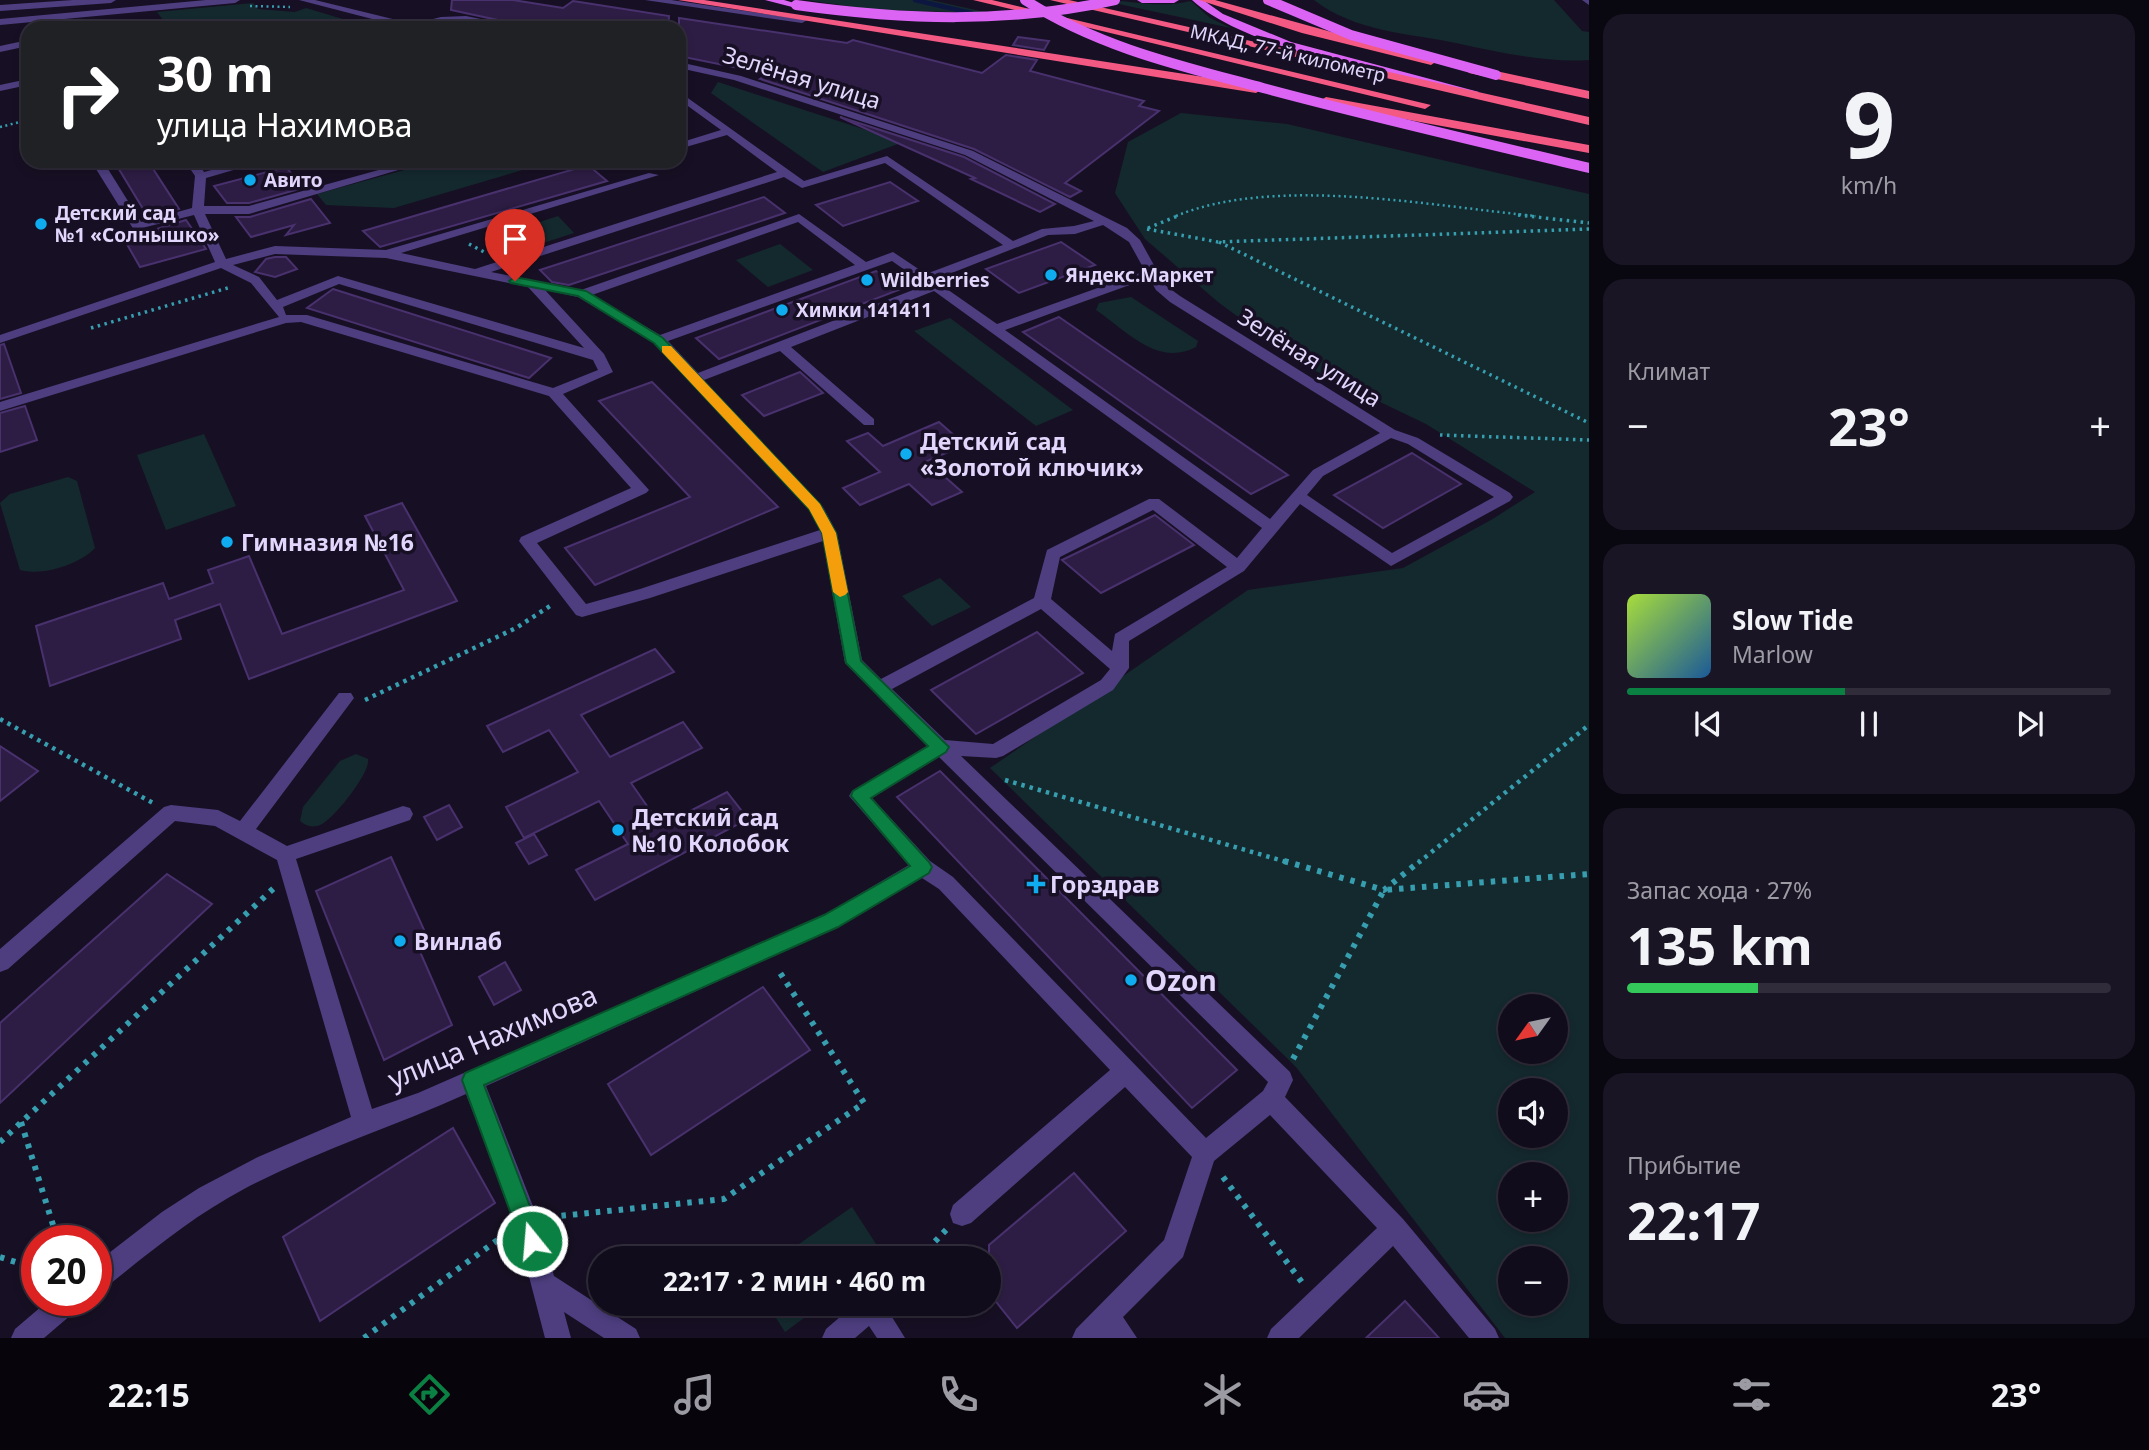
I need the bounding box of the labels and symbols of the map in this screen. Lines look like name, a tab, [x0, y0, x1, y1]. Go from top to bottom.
street label: МКАД, 77-й километр	[1188, 18, 1388, 88]
street label: Зелёная улица	[719, 38, 885, 116]
place label: Авито	[264, 167, 322, 193]
marker: Авито	[242, 172, 258, 188]
place label: Детский сад №1 «Солнышко»	[55, 200, 219, 248]
pin	[485, 209, 545, 281]
marker: Детский сад №1 «Солнышко»	[33, 216, 49, 232]
place label: Яндекс.Маркет	[1065, 262, 1214, 288]
place label: Wildberries	[881, 267, 990, 293]
marker: Яндекс.Маркет	[1043, 267, 1059, 283]
marker: Wildberries	[859, 272, 875, 288]
place label: Химки 141411	[796, 297, 932, 323]
street label: Зелёная улица	[1232, 300, 1388, 414]
marker: Химки 141411	[774, 302, 790, 318]
place label: Детский сад «Золотой ключик»	[920, 425, 1144, 483]
marker: Детский сад «Золотой ключик»	[898, 446, 914, 462]
place label: Гимназия №16	[241, 526, 414, 558]
marker: Гимназия №16	[219, 534, 235, 550]
place label: Детский сад №10 Колобок	[632, 801, 790, 859]
marker: Детский сад №10 Колобок	[610, 822, 626, 838]
place label: Горздрав	[1050, 868, 1159, 900]
marker: Горздрав	[1028, 876, 1044, 892]
place label: Винлаб	[414, 925, 502, 957]
marker: Винлаб	[392, 933, 408, 949]
place label: Ozon	[1145, 961, 1217, 999]
marker: Ozon	[1123, 972, 1139, 988]
street label: улица Нахимова	[382, 975, 602, 1097]
north arrow	[1498, 994, 1568, 1064]
position arrow	[495, 1204, 569, 1278]
speed limit sign: 20	[21, 1225, 112, 1316]

